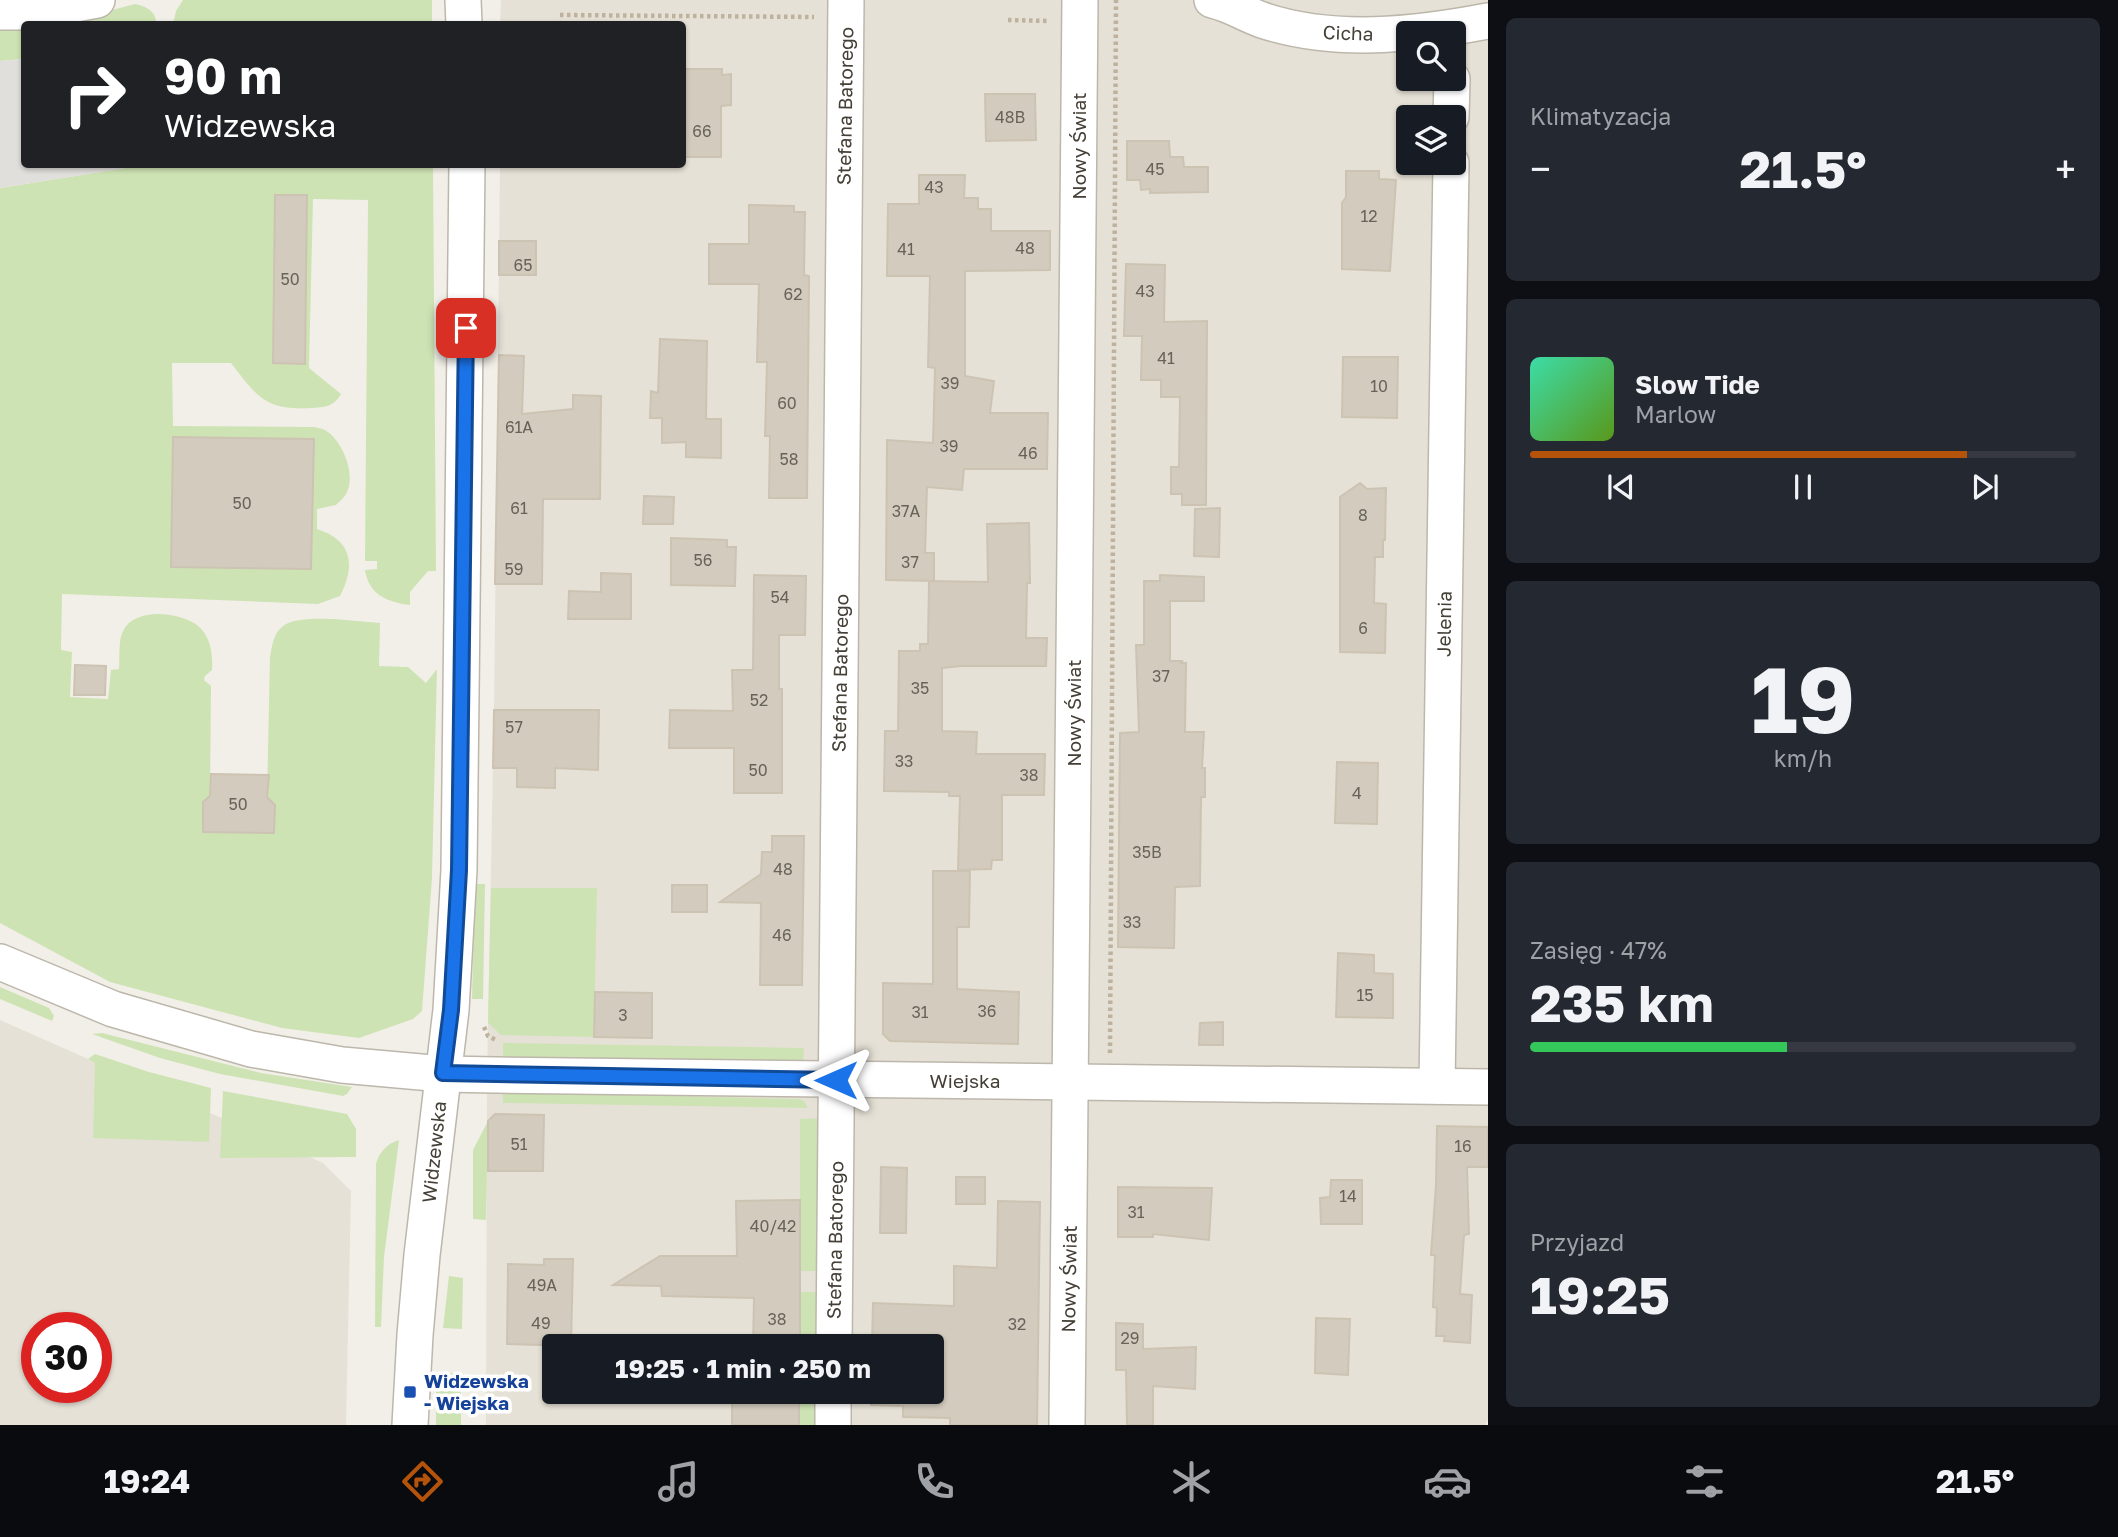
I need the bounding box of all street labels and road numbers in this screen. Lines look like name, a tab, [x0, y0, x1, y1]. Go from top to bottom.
street label: Cicha	[1322, 20, 1374, 45]
street label: Stefana Batorego	[832, 27, 857, 185]
street label: Nowy Świat	[1067, 92, 1090, 200]
street label: Jelenia	[1431, 591, 1456, 657]
street label: Stefana Batorego	[827, 594, 852, 752]
street label: Nowy Świat	[1062, 659, 1085, 767]
street label: Wiejska	[930, 1069, 1000, 1092]
street label: Widzewska	[417, 1100, 450, 1204]
street label: Stefana Batorego	[822, 1161, 847, 1319]
street label: Nowy Świat	[1056, 1225, 1081, 1333]

